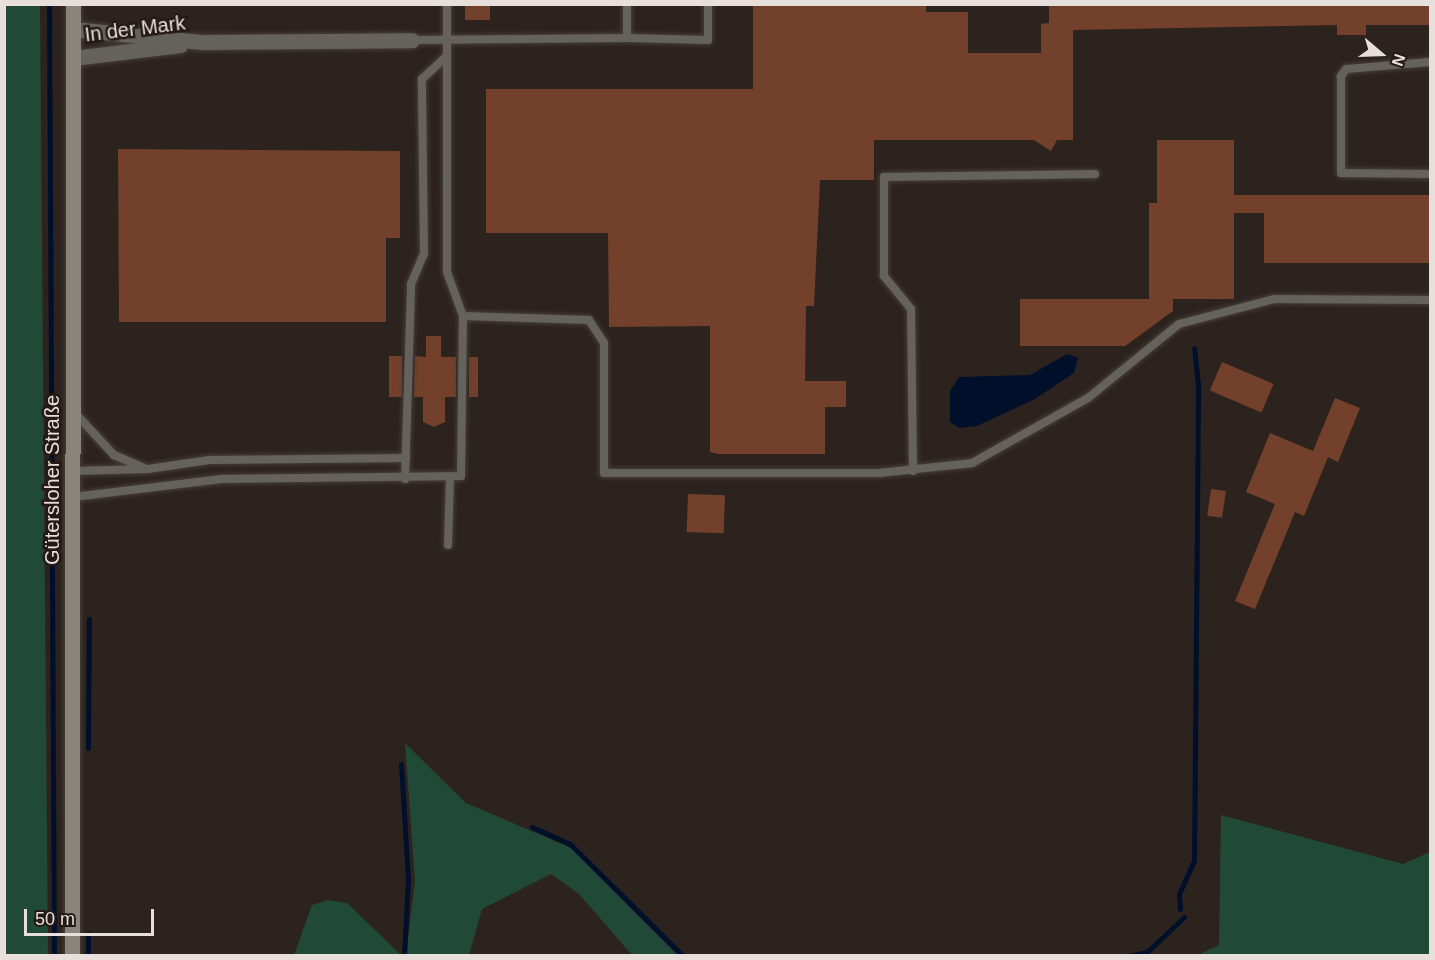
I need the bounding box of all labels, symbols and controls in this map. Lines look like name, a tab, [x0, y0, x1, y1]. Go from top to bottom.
street label: In der Mark	[83, 11, 187, 47]
north arrow	[1351, 24, 1411, 84]
text: N	[1389, 52, 1408, 68]
street label: Gütersloher Straße	[40, 395, 64, 565]
scale bar	[27, 897, 158, 935]
text: 50 m	[35, 909, 75, 929]

